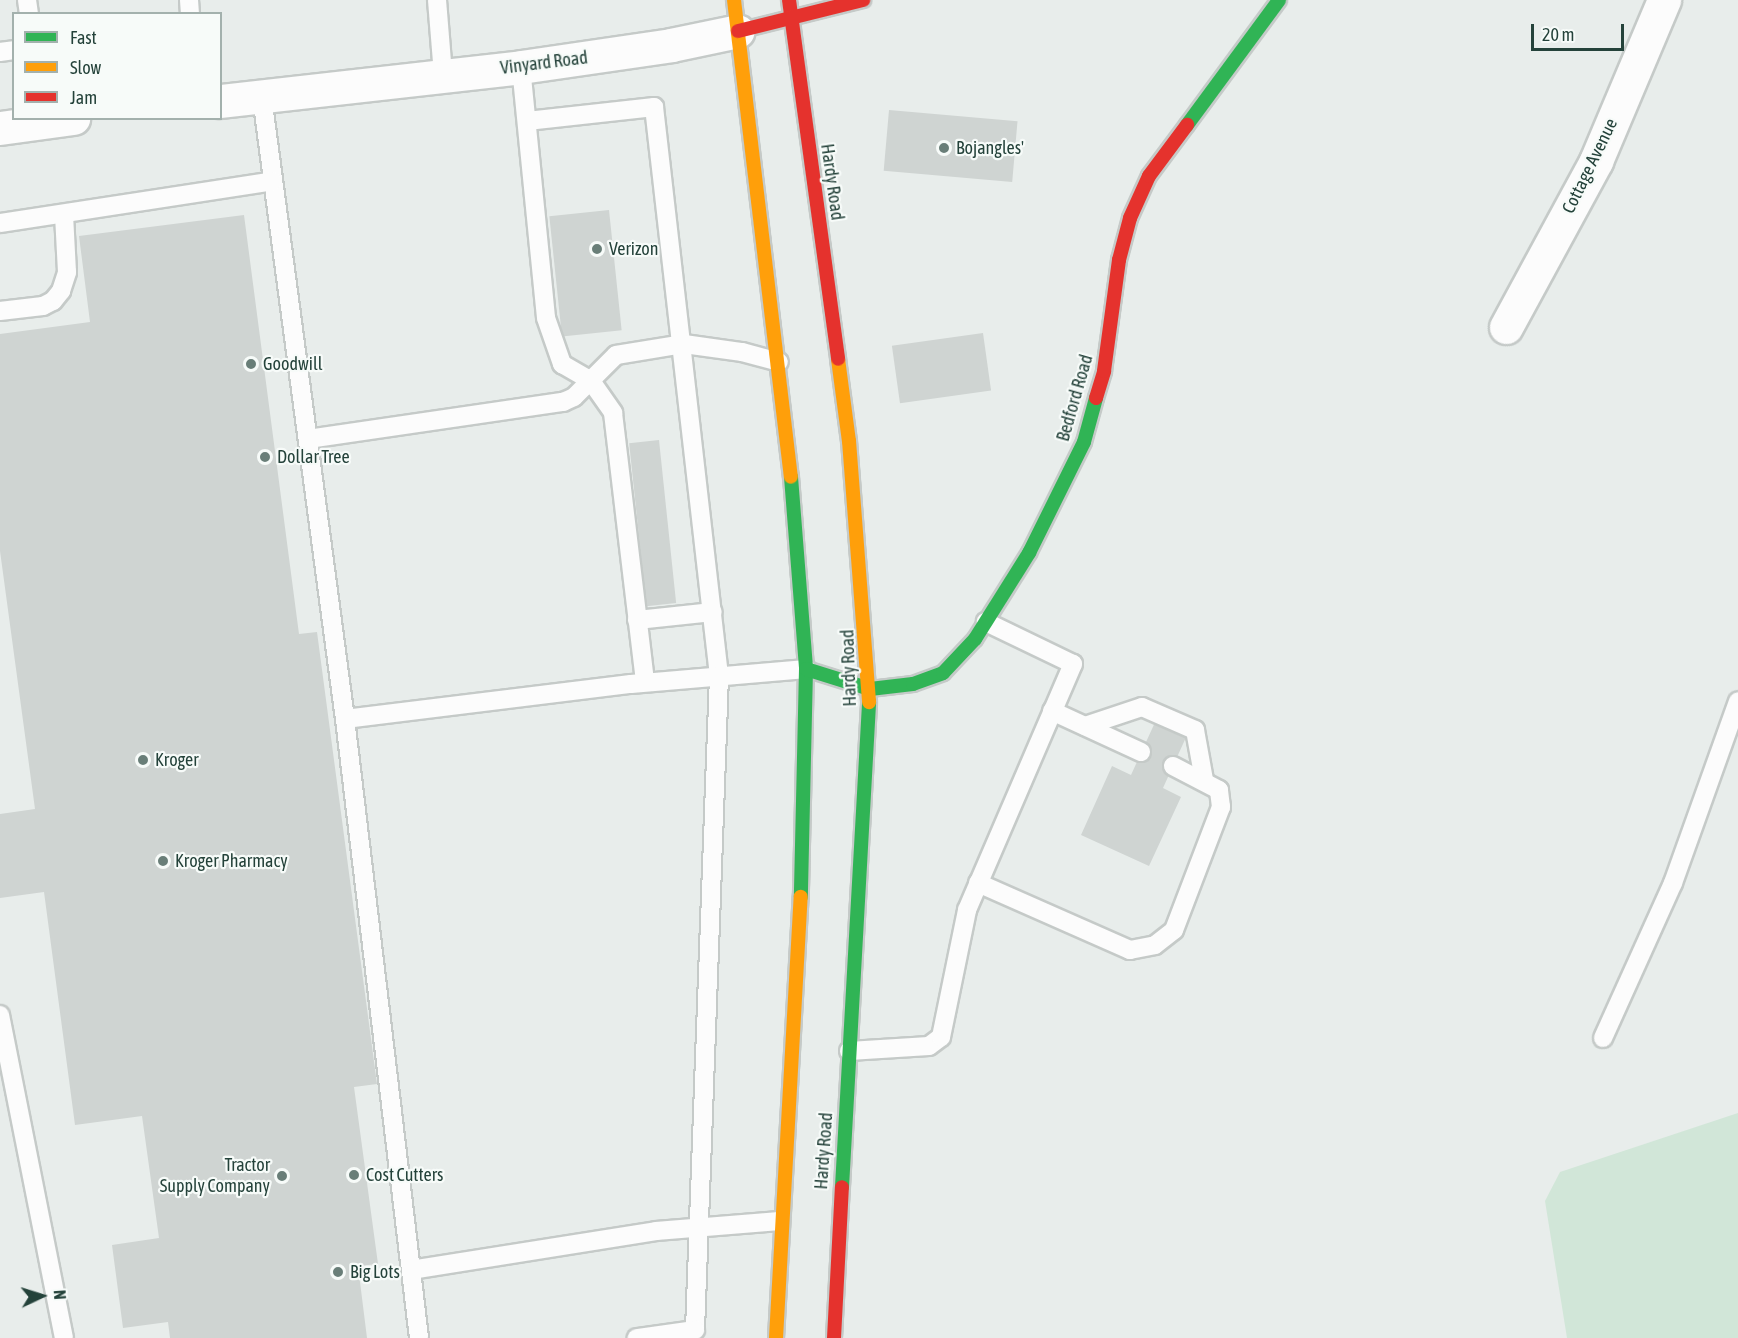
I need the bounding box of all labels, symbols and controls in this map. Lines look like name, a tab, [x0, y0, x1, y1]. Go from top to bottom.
legend	[12, 12, 222, 120]
scale bar	[1534, 12, 1627, 50]
text: 20 m	[1542, 24, 1574, 45]
text: Fast	[70, 27, 97, 48]
street label: Vinyard Road	[499, 47, 589, 79]
text: Slow	[70, 57, 101, 78]
text: Jam	[70, 87, 97, 108]
street label: Cottage Avenue	[1558, 115, 1622, 217]
place label: Bojangles'	[956, 137, 1024, 159]
marker: Bojangles'	[937, 141, 951, 155]
street label: Hardy Road	[816, 142, 848, 222]
place label: Verizon	[609, 238, 658, 260]
marker: Verizon	[590, 242, 604, 256]
street label: Bedford Road	[1052, 352, 1098, 444]
place label: Goodwill	[263, 353, 322, 375]
marker: Goodwill	[244, 357, 258, 371]
place label: Dollar Tree	[277, 446, 350, 468]
marker: Dollar Tree	[258, 450, 272, 464]
street label: Hardy Road	[837, 629, 861, 707]
place label: Kroger	[155, 749, 198, 771]
marker: Kroger	[136, 753, 150, 767]
place label: Kroger Pharmacy	[175, 850, 288, 872]
marker: Kroger Pharmacy	[156, 854, 170, 868]
street label: Hardy Road	[811, 1112, 837, 1190]
place label: Tractor Supply Company	[160, 1155, 270, 1198]
place label: Cost Cutters	[366, 1164, 443, 1186]
marker: Cost Cutters	[347, 1168, 361, 1182]
marker: Tractor Supply Company	[275, 1169, 289, 1183]
place label: Big Lots	[350, 1261, 400, 1283]
marker: Big Lots	[331, 1265, 345, 1279]
north arrow	[12, 1266, 72, 1326]
text: N	[51, 1289, 69, 1300]

